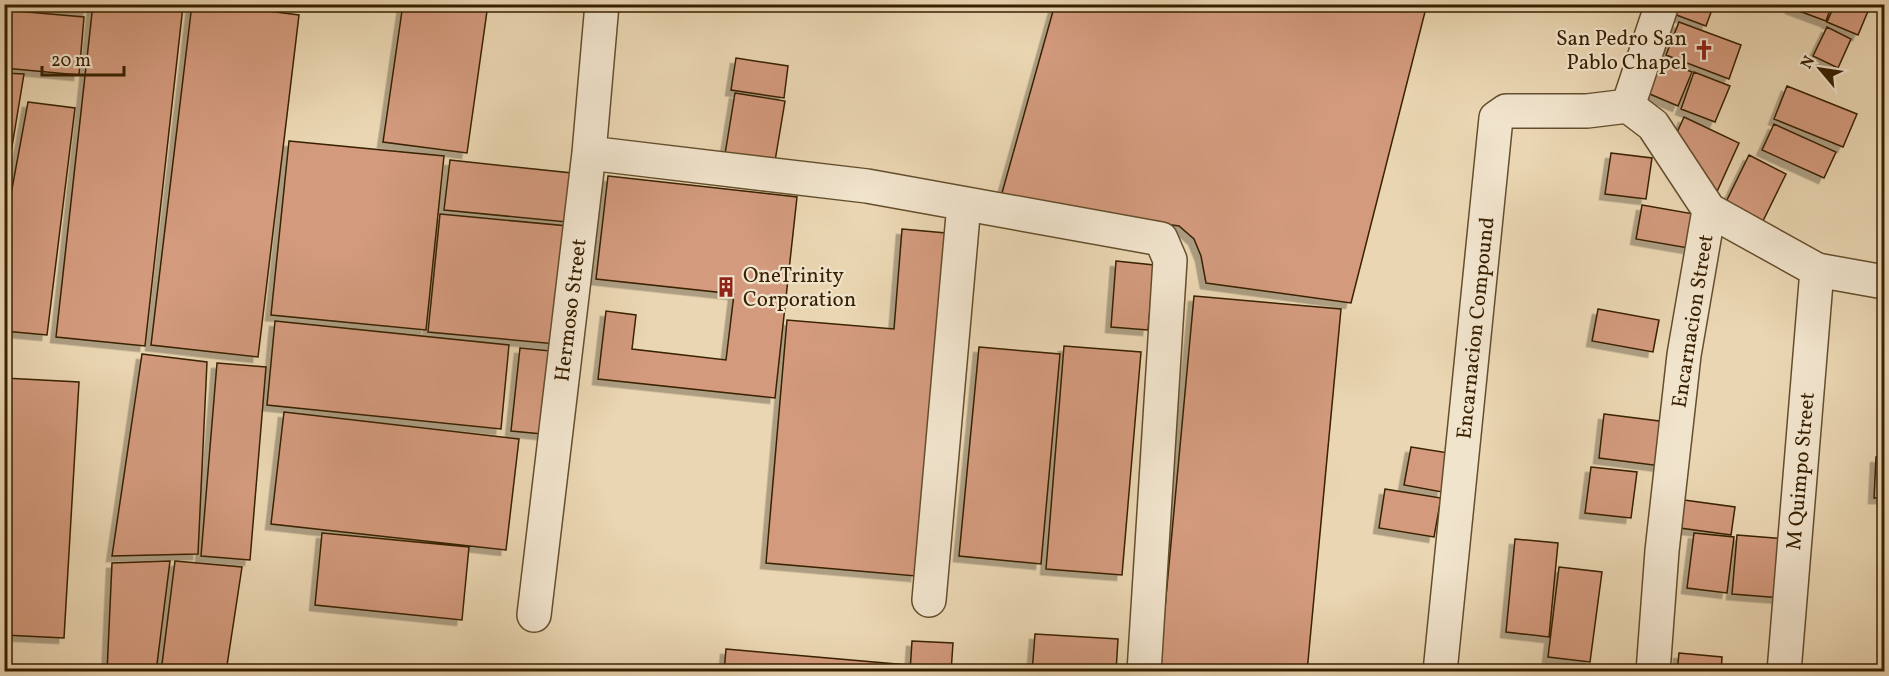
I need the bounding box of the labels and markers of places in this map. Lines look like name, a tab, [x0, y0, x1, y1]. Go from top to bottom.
place label: San Pedro San Pablo Chapel	[1556, 25, 1687, 78]
church icon: San Pedro San Pablo Chapel	[1692, 38, 1716, 62]
place label: OneTrinity Corporation	[743, 262, 856, 315]
building icon: OneTrinity Corporation	[714, 275, 738, 299]

